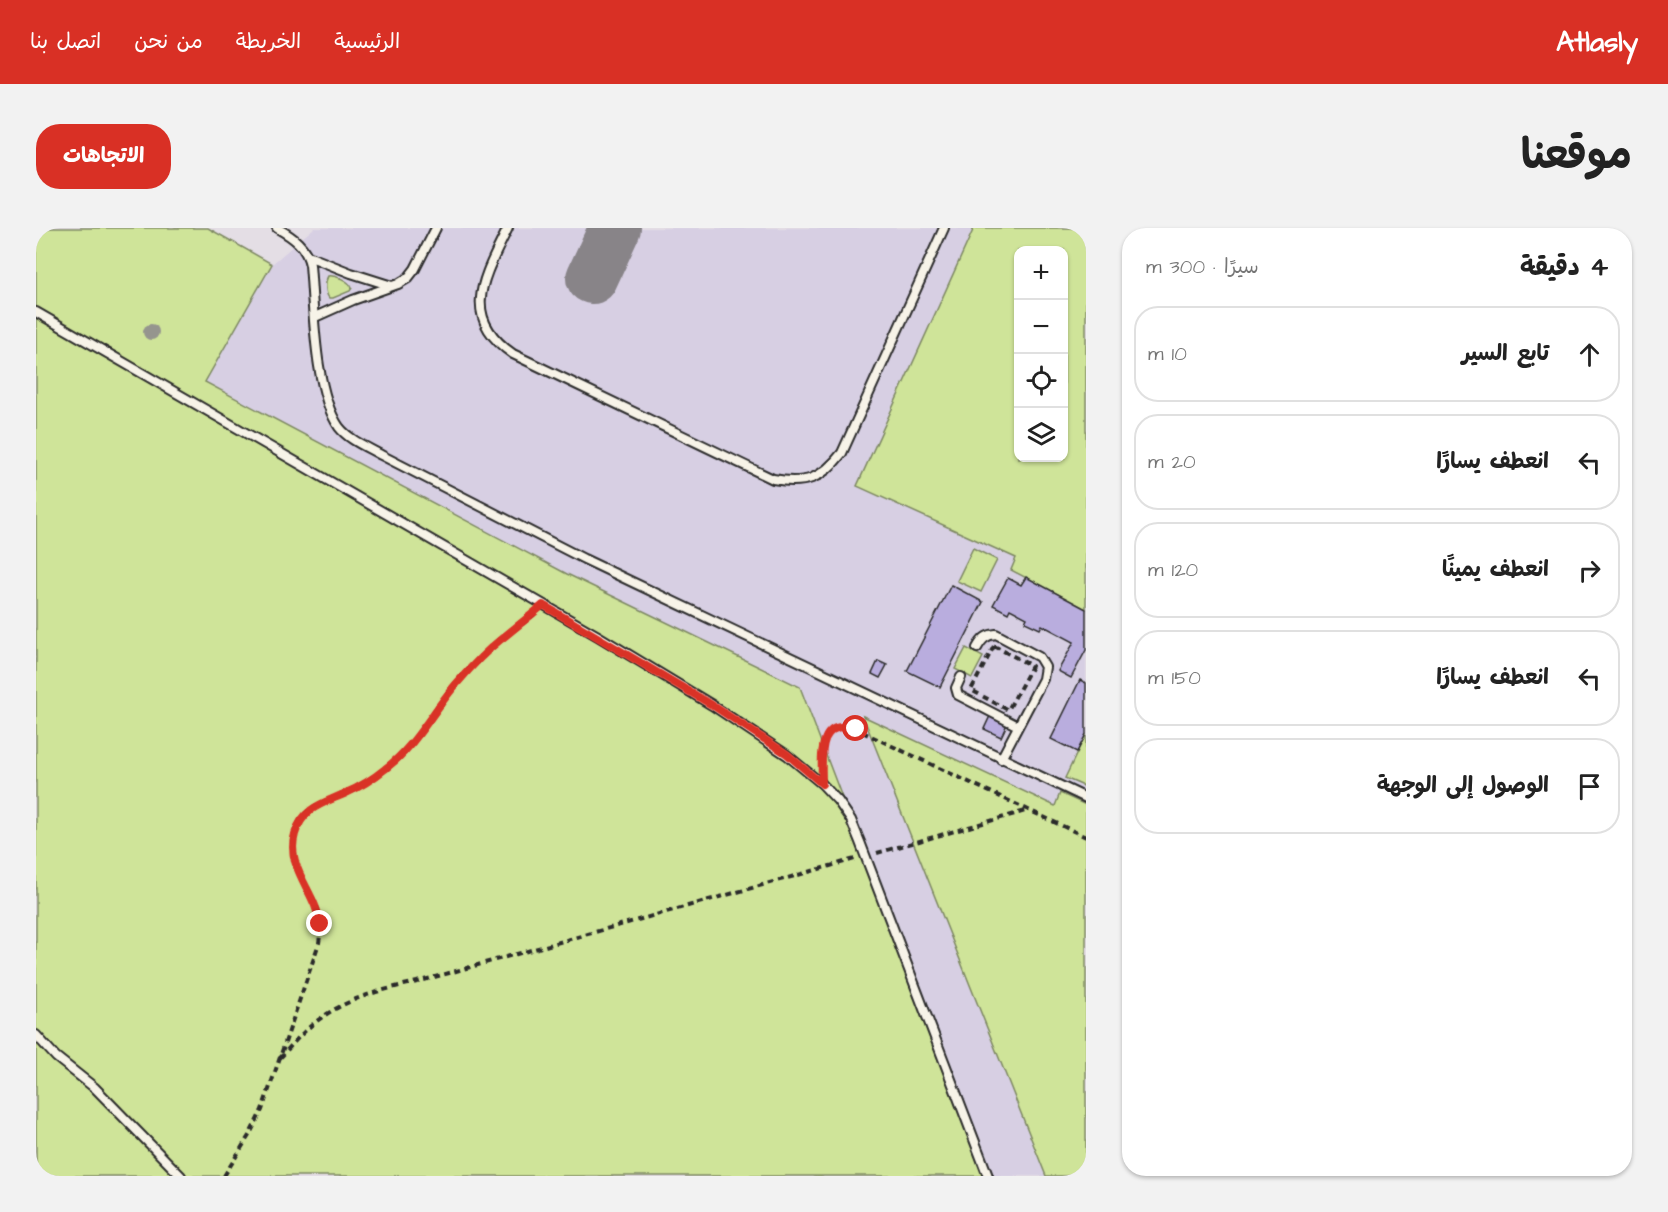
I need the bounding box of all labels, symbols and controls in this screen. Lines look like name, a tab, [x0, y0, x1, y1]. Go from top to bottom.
text: Atlasly	[1556, 23, 1638, 62]
text: اتصل بنا	[30, 27, 101, 56]
text: من نحن	[134, 27, 203, 56]
text: الخريطة	[236, 27, 301, 56]
text: الرئيسية	[334, 27, 400, 56]
button: الاتجاهات	[36, 124, 171, 189]
text: موقعنا	[1521, 127, 1632, 185]
map controls	[1014, 246, 1068, 462]
button: +	[1014, 246, 1068, 300]
text: 4 دقيقة	[1520, 249, 1608, 285]
text: سيرًا · 300 m	[1146, 253, 1259, 281]
button: −	[1014, 300, 1068, 354]
text: تابع السير	[1462, 338, 1549, 369]
icon: ahead	[1573, 338, 1606, 371]
text: 10 m	[1148, 340, 1187, 368]
button: locate	[1014, 354, 1068, 408]
button: layers	[1014, 408, 1068, 462]
text: انعطف يسارًا	[1436, 446, 1549, 477]
icon: left	[1573, 446, 1606, 479]
text: 20 m	[1148, 448, 1196, 476]
text: انعطف يمينًا	[1442, 554, 1549, 585]
icon: right	[1573, 554, 1606, 587]
text: 120 m	[1148, 556, 1198, 584]
text: انعطف يسارًا	[1436, 662, 1549, 693]
icon: left	[1573, 662, 1606, 695]
text: 150 m	[1148, 664, 1201, 692]
route start	[842, 715, 868, 741]
text: الوصول إلى الوجهة	[1377, 770, 1549, 801]
icon: arrive	[1573, 770, 1606, 803]
route end	[306, 910, 332, 936]

